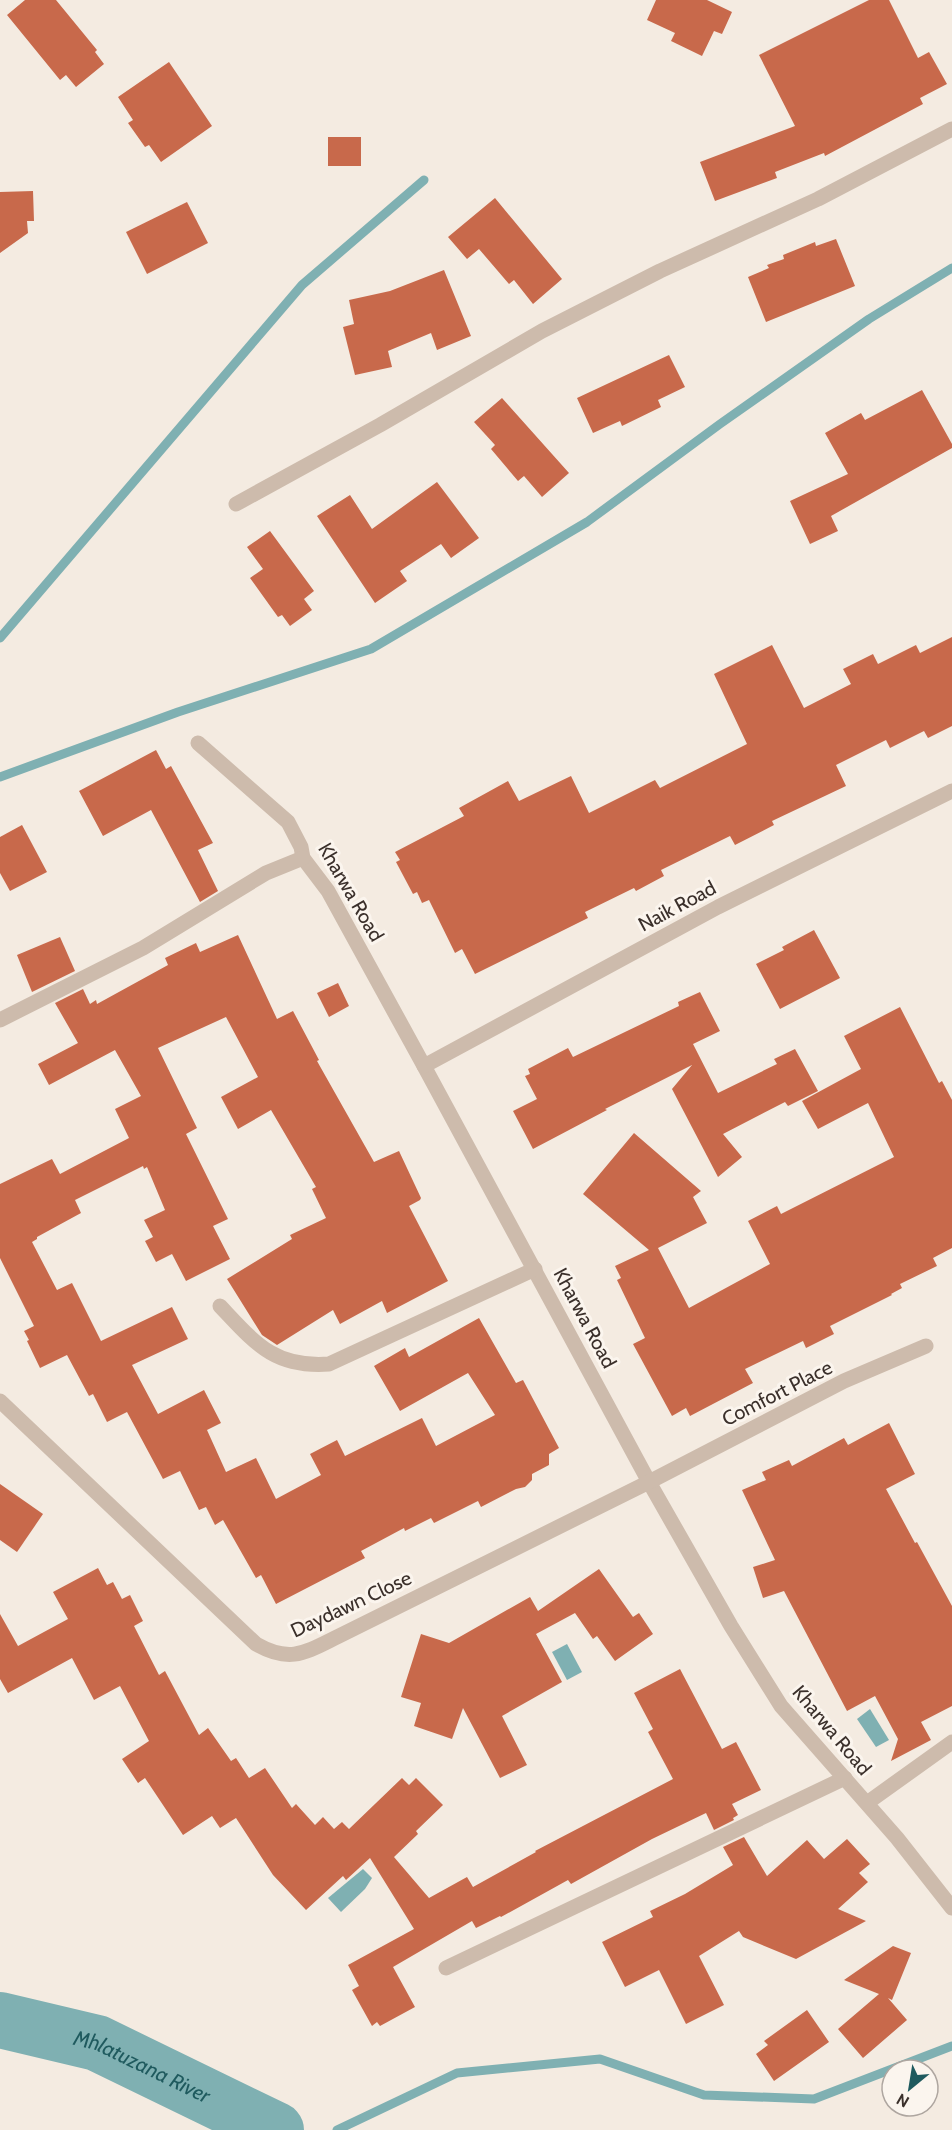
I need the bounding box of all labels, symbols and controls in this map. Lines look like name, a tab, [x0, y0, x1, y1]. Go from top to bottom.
street label: Kharwa Road	[313, 838, 389, 946]
street label: Naik Road	[634, 876, 720, 936]
street label: Kharwa Road	[549, 1264, 621, 1372]
street label: Comfort Place	[718, 1355, 836, 1431]
street label: Daydawn Close	[287, 1566, 415, 1642]
street label: Kharwa Road	[787, 1680, 877, 1780]
water label: Mhlatuzana River	[70, 2025, 216, 2109]
north arrow	[880, 2058, 940, 2118]
text: N	[893, 2090, 912, 2112]

